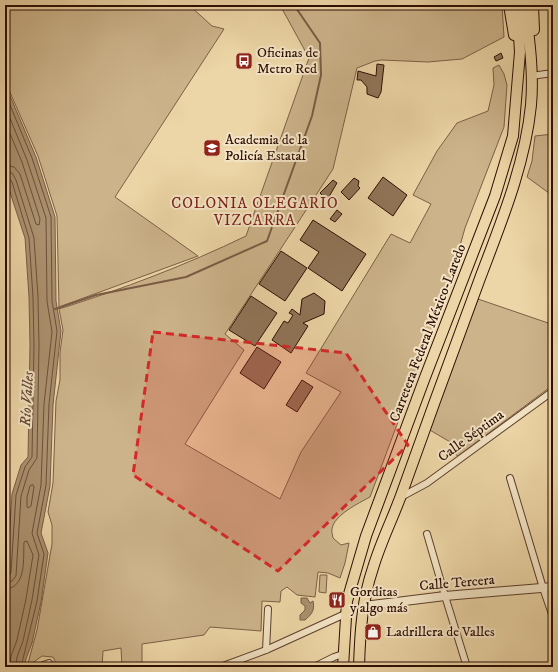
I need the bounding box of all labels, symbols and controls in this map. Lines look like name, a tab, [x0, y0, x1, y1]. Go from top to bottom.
place label: Oficinas de Metro Red	[257, 44, 318, 78]
bus stop icon: Oficinas de Metro Red	[234, 51, 254, 71]
place label: Academia de la Policía Estatal	[225, 131, 308, 165]
school or university icon: Academia de la Policía Estatal	[202, 138, 222, 158]
district label: COLONIA OLEGARIO VIZCARRA	[171, 194, 339, 230]
street label: Carretera Federal México-Laredo	[386, 241, 470, 425]
water label: Río Valles	[16, 371, 38, 428]
street label: Calle Séptima	[434, 406, 508, 466]
street label: Calle Tercera	[419, 571, 495, 595]
place label: Gorditas y algo más	[350, 583, 408, 617]
restaurant icon: Gorditas y algo más	[327, 590, 347, 610]
shop icon: Ladrillera de Valles	[363, 622, 383, 642]
place label: Ladrillera de Valles	[386, 623, 495, 641]

